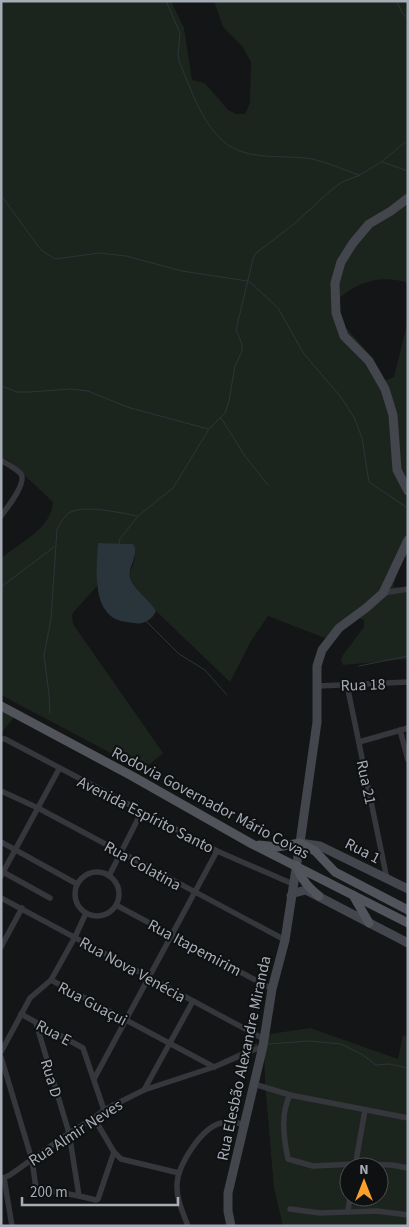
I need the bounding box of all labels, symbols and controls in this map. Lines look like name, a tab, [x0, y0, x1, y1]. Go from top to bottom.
street label: Rua 18	[340, 673, 386, 697]
street label: Rodovia Governador Mário Covas	[108, 741, 314, 865]
street label: Rua 21	[351, 758, 381, 807]
street label: Avenida Espírito Santo	[74, 771, 218, 859]
street label: Rua 1	[341, 833, 384, 869]
street label: Rua Colatina	[100, 836, 185, 896]
street label: Rua Itapemirim	[144, 914, 245, 982]
street label: Rua Nova Venécia	[75, 932, 190, 1008]
street label: Rua Elesbão Alexandre Miranda	[211, 954, 276, 1163]
street label: Rua Guaçui	[54, 976, 131, 1031]
street label: Rua E	[32, 1014, 75, 1051]
street label: Rua D	[35, 1056, 67, 1100]
street label: Rua Almir Neves	[24, 1094, 127, 1172]
north arrow	[339, 1157, 389, 1207]
text: N	[359, 1160, 369, 1180]
scale bar	[22, 1174, 179, 1206]
text: 200 m	[30, 1182, 68, 1203]

